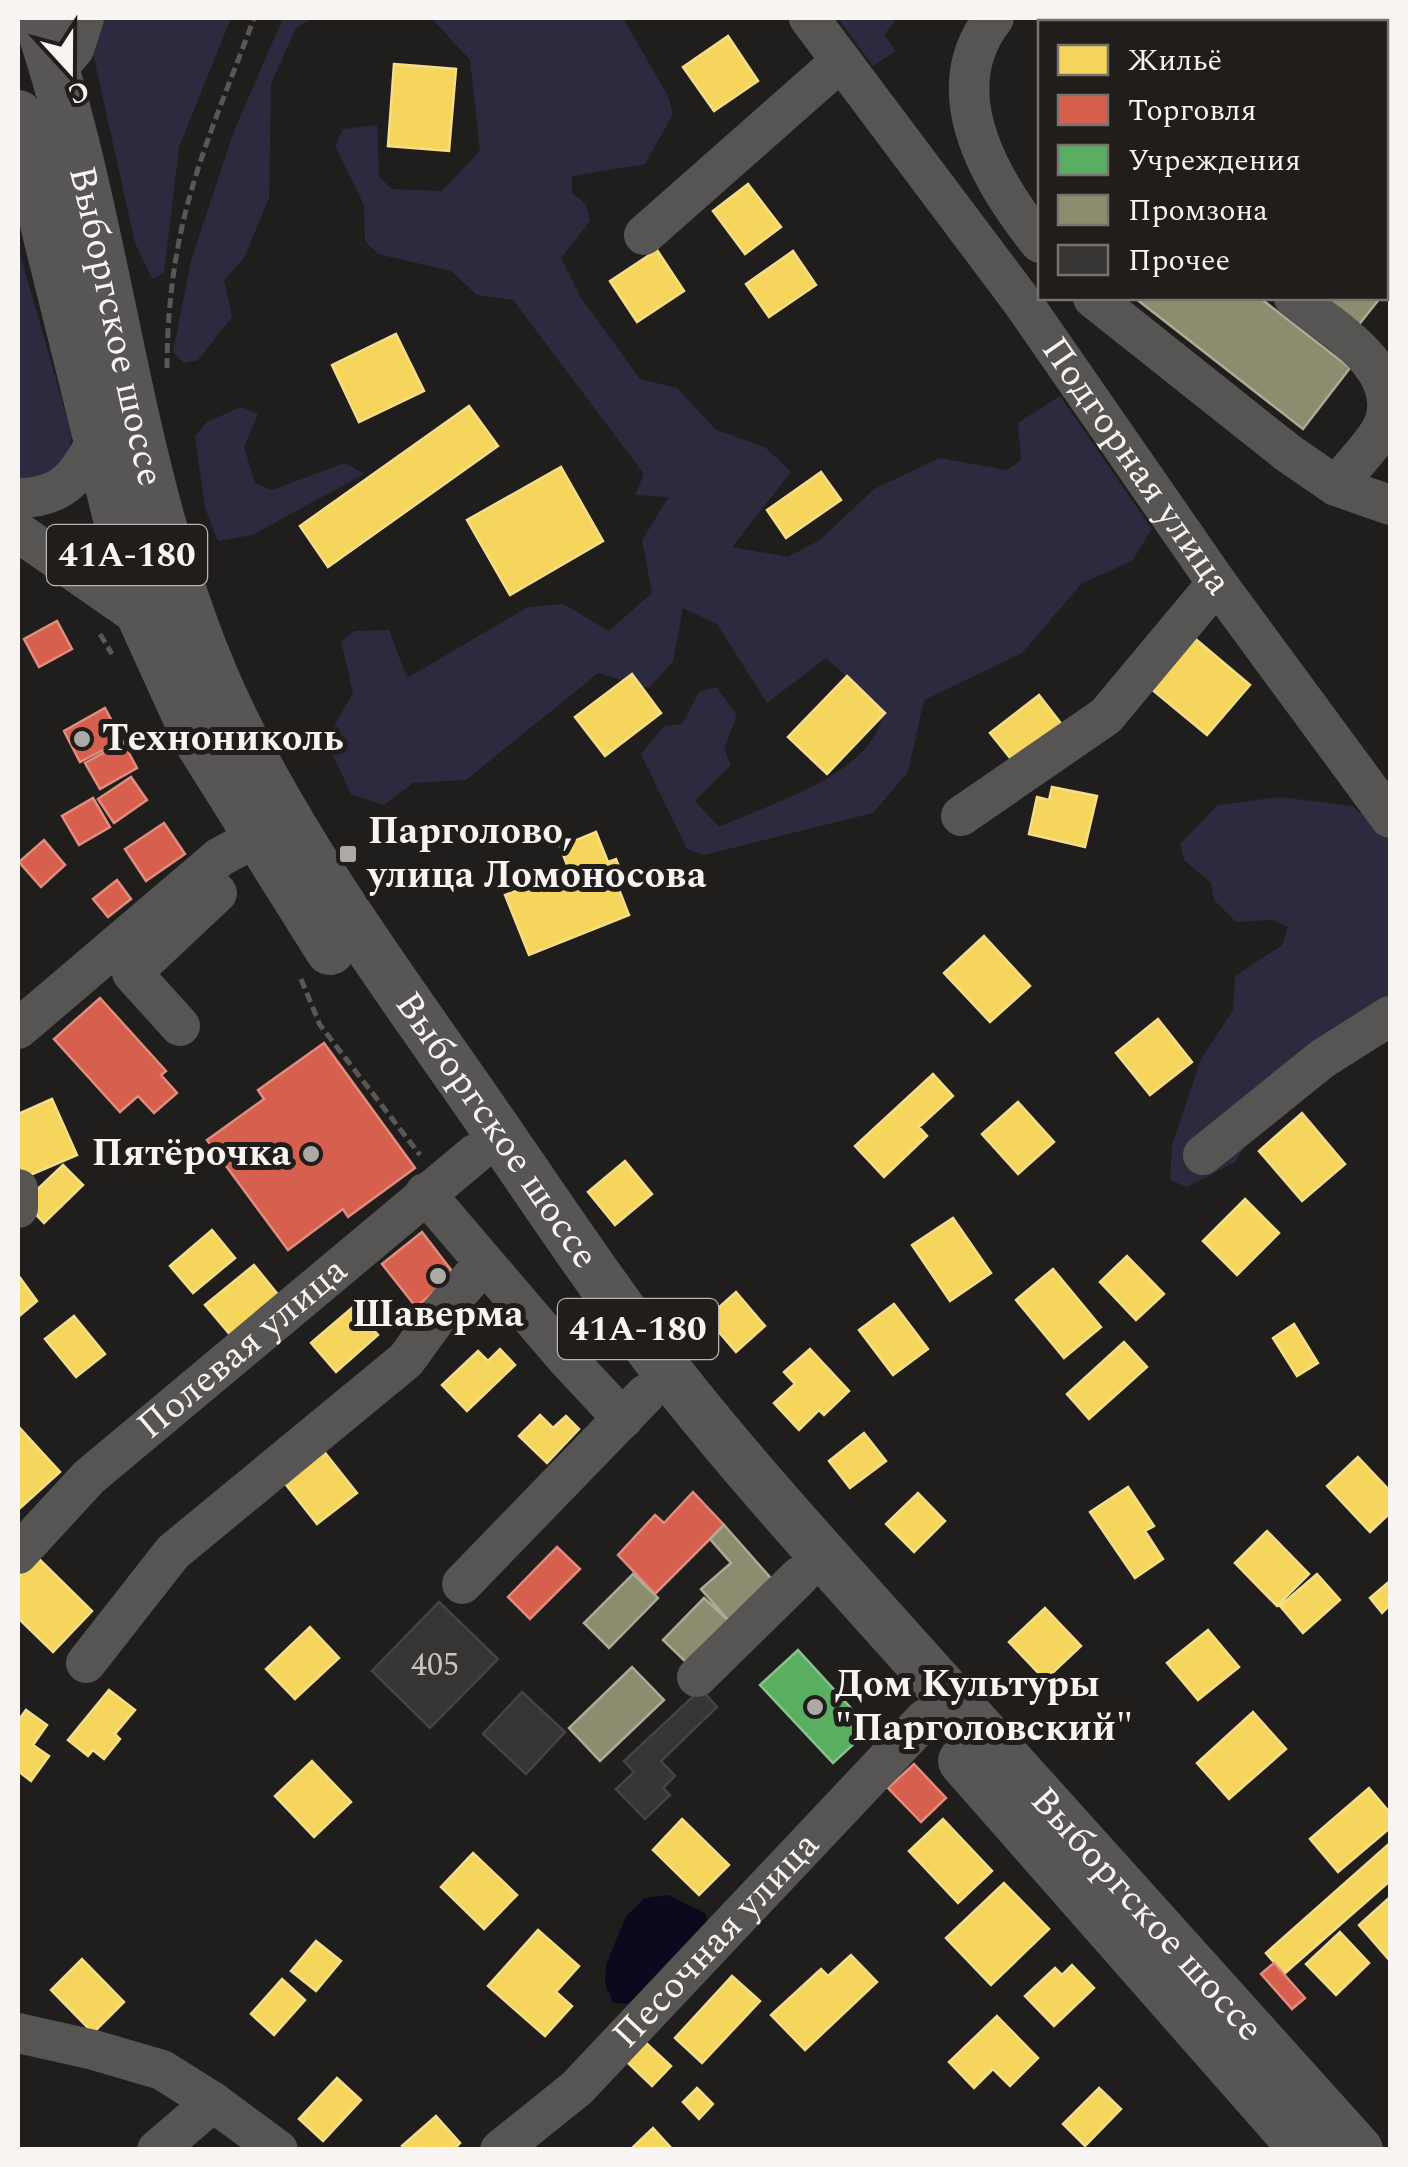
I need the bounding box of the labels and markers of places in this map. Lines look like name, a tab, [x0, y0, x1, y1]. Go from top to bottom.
place label: Технониколь	[102, 710, 344, 768]
marker: Технониколь	[71, 728, 93, 750]
place label: Парголово, улица Ломоносова	[366, 803, 707, 905]
marker: Парголово, улица Ломоносова	[337, 843, 359, 865]
place label: Пятёрочка	[92, 1125, 291, 1183]
marker: Пятёрочка	[300, 1143, 322, 1165]
marker: Шаверма	[427, 1265, 449, 1287]
place label: Шаверма	[352, 1286, 524, 1344]
place label: Дом Культуры "Парголовский"	[835, 1656, 1133, 1758]
marker: Дом Культуры "Парголовский"	[804, 1696, 826, 1718]

